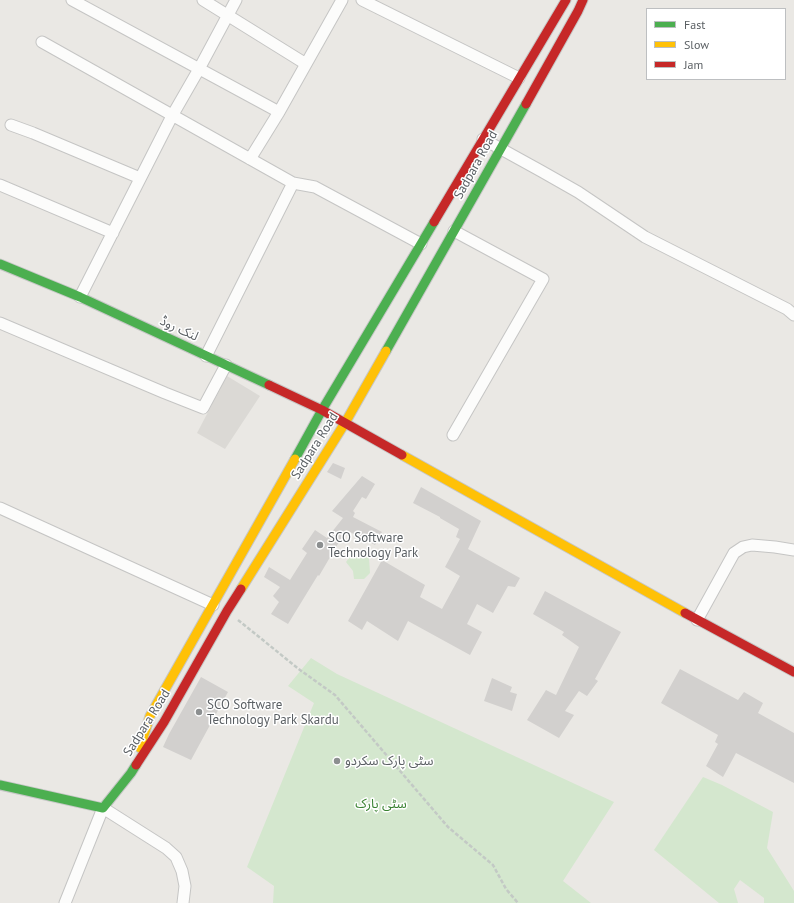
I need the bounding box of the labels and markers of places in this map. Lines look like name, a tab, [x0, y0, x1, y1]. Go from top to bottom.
place label: SCO Software Technology Park	[328, 530, 418, 561]
marker: SCO Software Technology Park	[315, 540, 325, 550]
place label: SCO Software Technology Park Skardu	[207, 697, 339, 728]
marker: SCO Software Technology Park Skardu	[194, 707, 204, 717]
place label: سٹی پارک سکردو	[345, 753, 433, 769]
marker: سٹی پارک سکردو	[332, 756, 342, 766]

